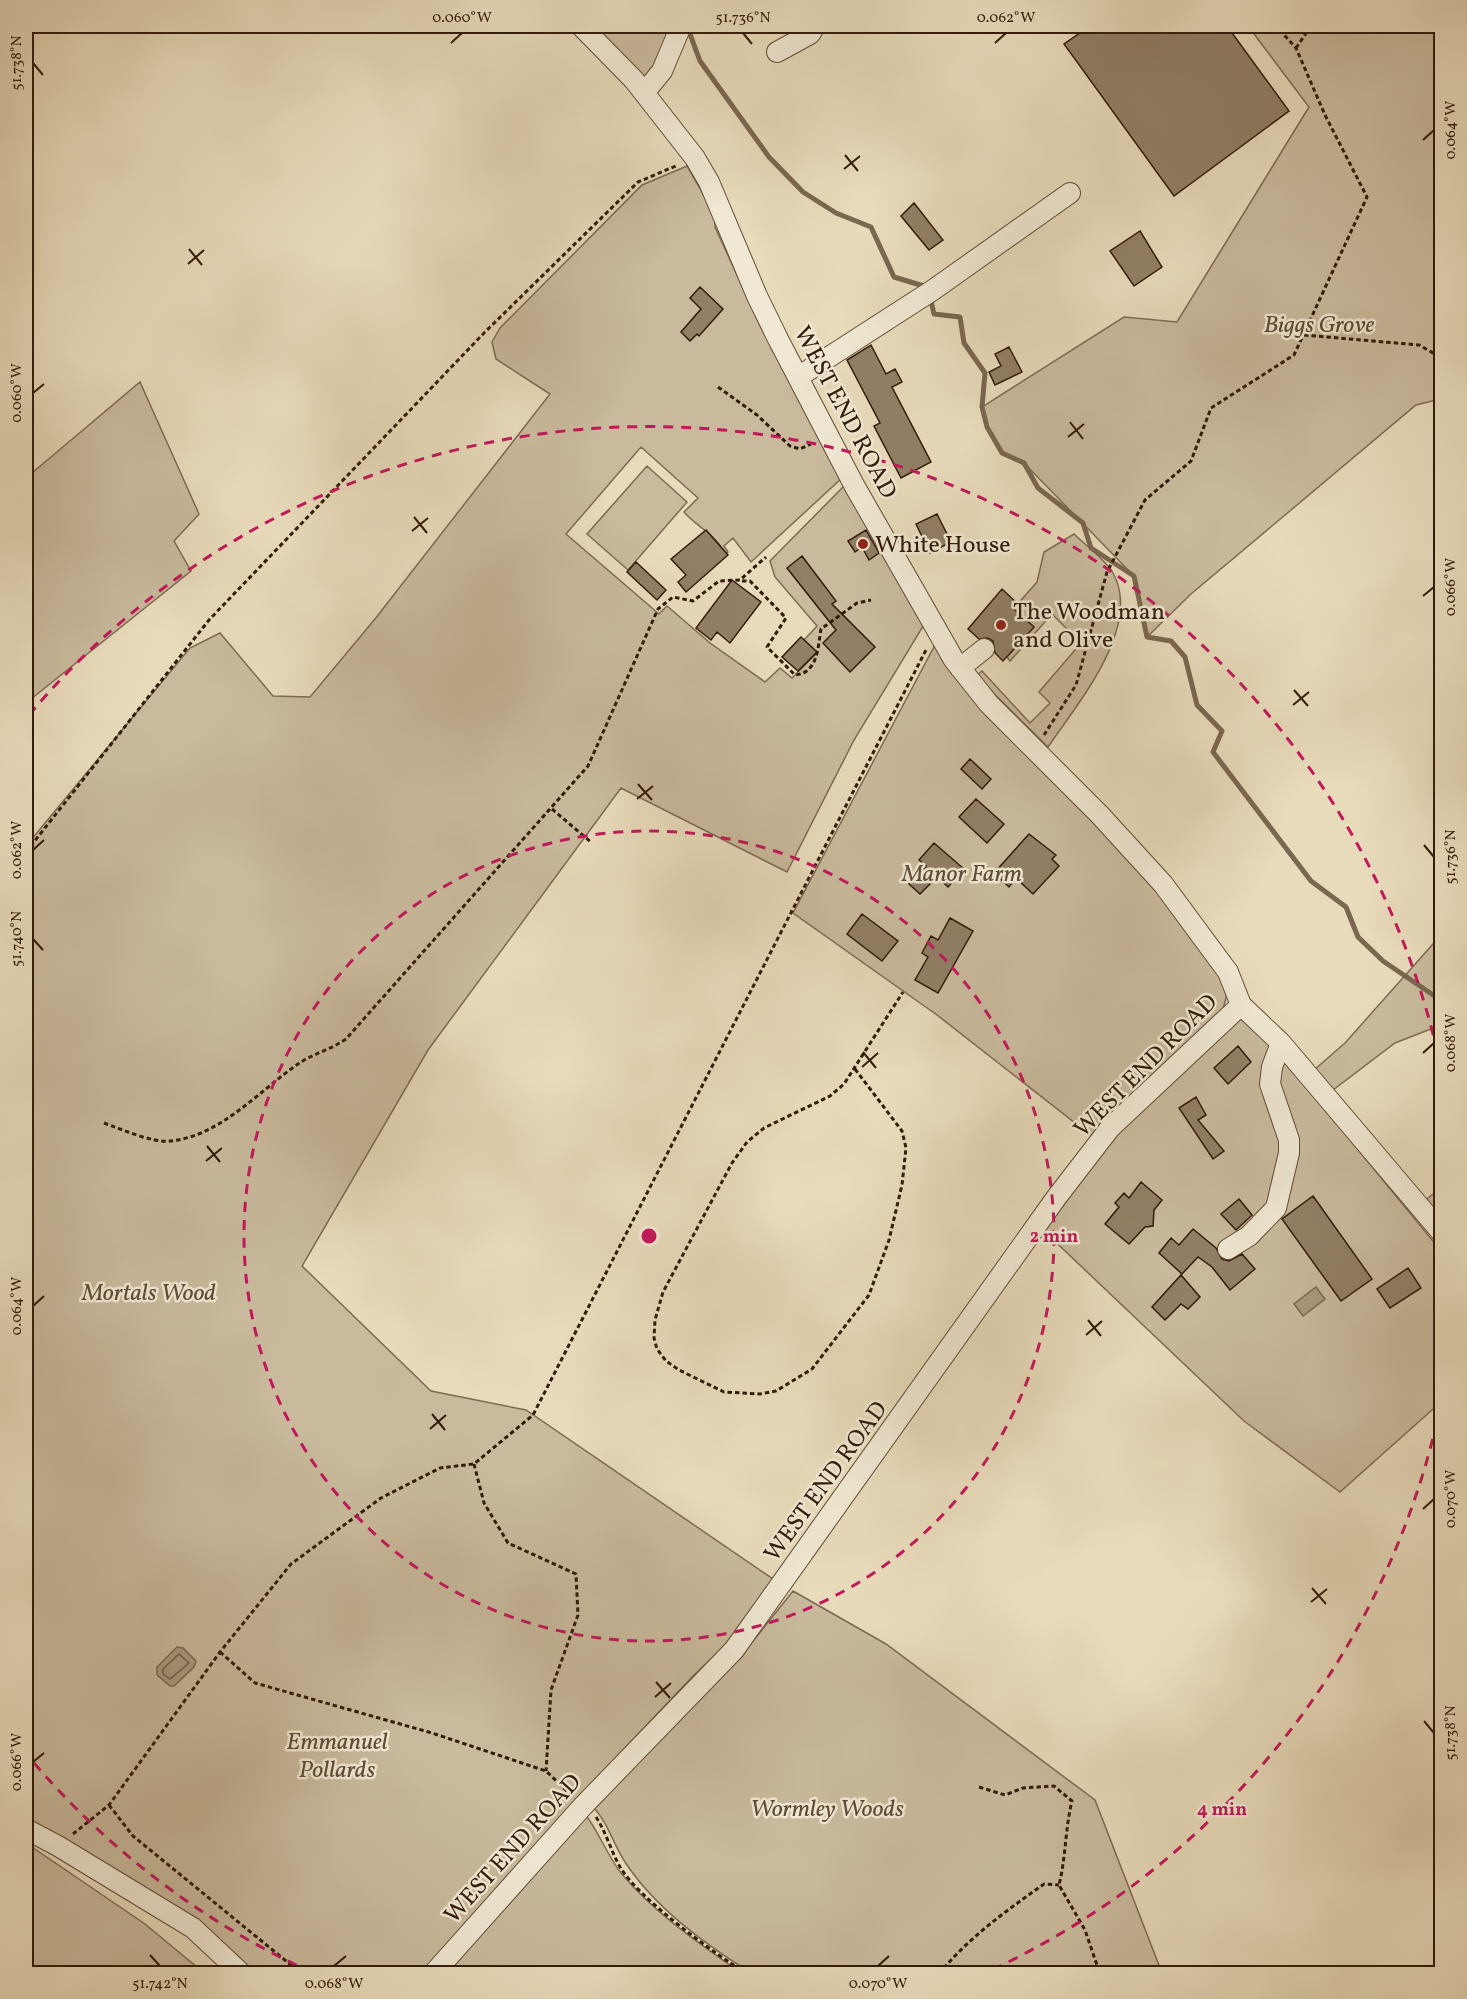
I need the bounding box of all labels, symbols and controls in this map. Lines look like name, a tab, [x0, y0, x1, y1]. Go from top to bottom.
text: 0.060°W	[432, 8, 492, 29]
text: 51.736°N	[715, 8, 771, 29]
text: 0.062°W	[977, 8, 1035, 29]
text: 51.738°N	[7, 35, 28, 91]
text: 0.064°W	[1441, 101, 1462, 159]
park label: Biggs Grove	[1264, 309, 1375, 343]
street label: WEST END ROAD	[784, 320, 904, 505]
text: 0.060°W	[7, 363, 28, 423]
place label: White House	[875, 529, 1011, 563]
marker: White House	[856, 537, 870, 551]
text: 0.066°W	[1441, 558, 1462, 616]
place label: The Woodman and Olive	[1013, 596, 1165, 658]
marker: The Woodman and Olive	[994, 618, 1008, 632]
text: 0.062°W	[7, 821, 28, 879]
text: 51.736°N	[1441, 829, 1462, 885]
park label: Manor Farm	[901, 858, 1022, 892]
text: 51.740°N	[7, 911, 28, 967]
street label: WEST END ROAD	[1067, 987, 1226, 1146]
text: 0.068°W	[1441, 1014, 1462, 1072]
text: 2 min	[1030, 1225, 1078, 1250]
centre of rings	[639, 1226, 659, 1246]
text: 0.064°W	[7, 1277, 28, 1335]
park label: Mortals Wood	[81, 1277, 216, 1311]
street label: WEST END ROAD	[757, 1395, 897, 1570]
text: 0.070°W	[1441, 1470, 1462, 1528]
text: 51.738°N	[1441, 1705, 1462, 1761]
park label: Emmanuel Pollards	[286, 1726, 388, 1788]
text: 0.066°W	[7, 1733, 28, 1791]
street label: WEST END ROAD	[437, 1767, 590, 1932]
park label: Wormley Woods	[750, 1793, 904, 1827]
text: 4 min	[1197, 1798, 1247, 1823]
text: 51.742°N	[132, 1974, 188, 1995]
text: 0.068°W	[305, 1974, 363, 1995]
text: 0.070°W	[849, 1974, 907, 1995]

